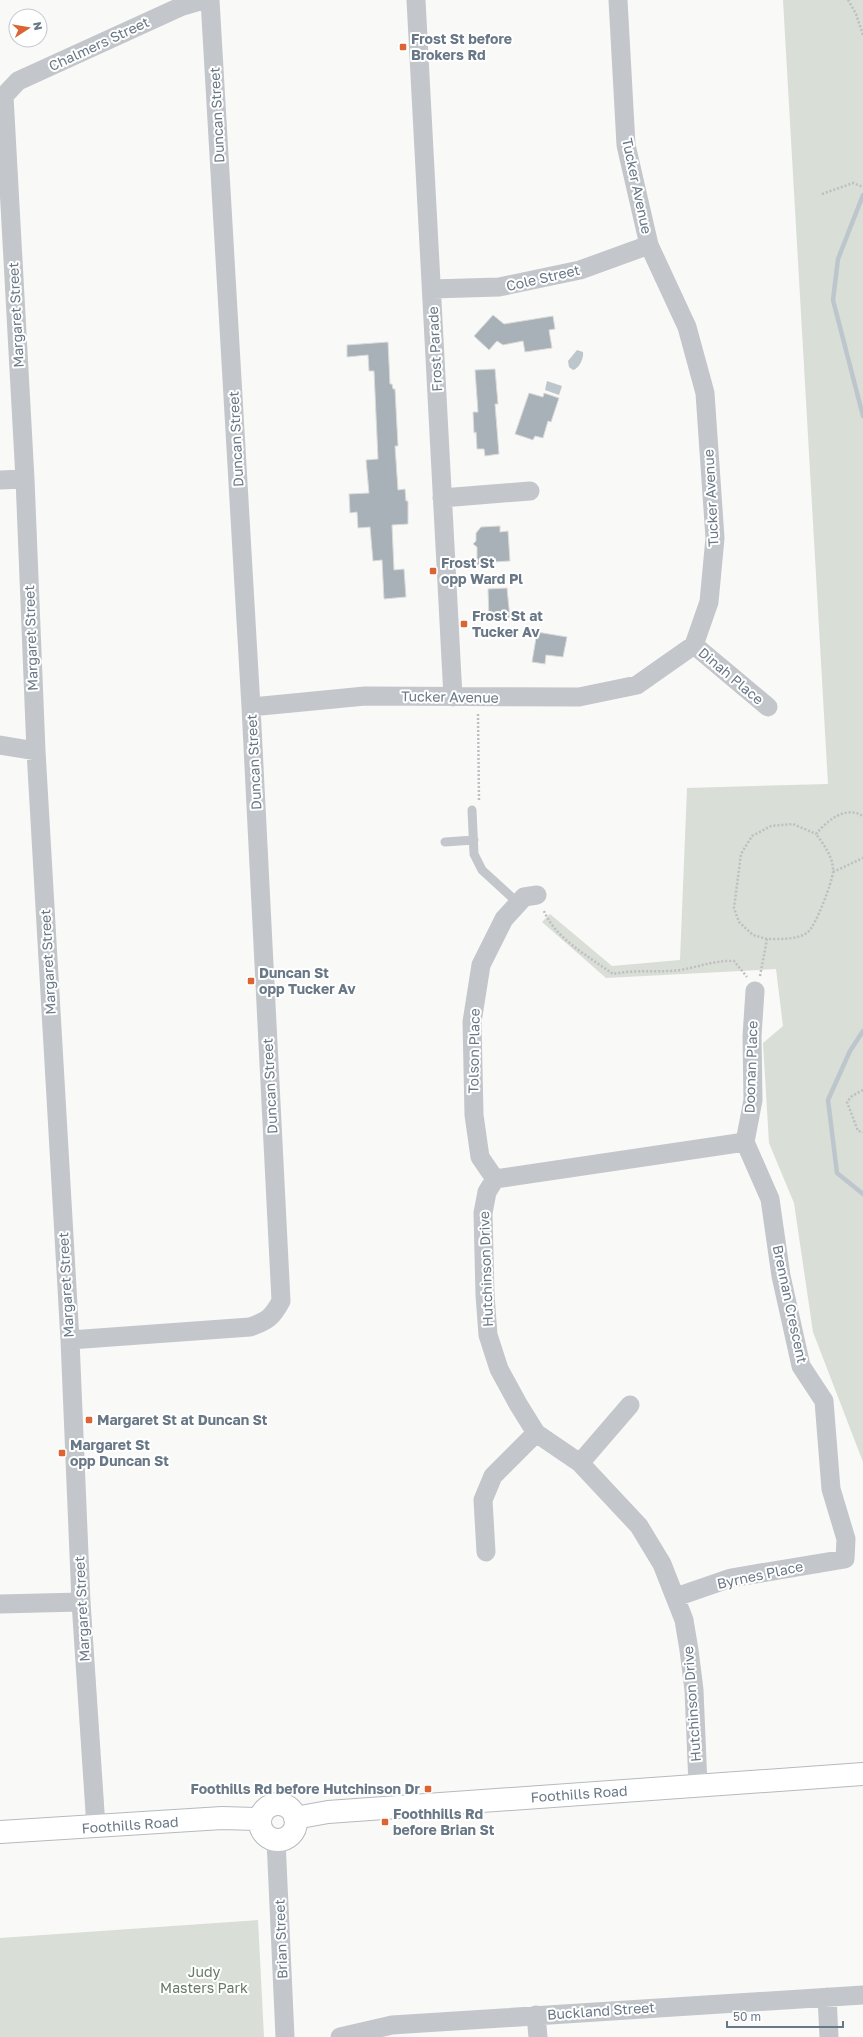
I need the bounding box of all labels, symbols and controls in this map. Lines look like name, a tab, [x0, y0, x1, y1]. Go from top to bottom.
north arrow	[8, 8, 48, 48]
street label: Chalmers Street	[46, 13, 152, 74]
text: N	[31, 20, 45, 31]
place label: Frost St before Brokers Rd	[411, 30, 512, 63]
marker: Frost St before Brokers Rd	[398, 42, 408, 52]
street label: Duncan Street	[206, 67, 228, 163]
street label: Tucker Avenue	[619, 136, 656, 235]
street label: Cole Street	[504, 261, 581, 294]
street label: Margaret Street	[4, 262, 27, 368]
street label: Frost Parade	[424, 306, 445, 392]
street label: Duncan Street	[225, 391, 247, 487]
street label: Tucker Avenue	[699, 449, 722, 547]
place label: Frost St opp Ward Pl	[441, 554, 523, 587]
marker: Frost St opp Ward Pl	[428, 566, 438, 576]
street label: Margaret Street	[20, 585, 41, 691]
place label: Frost St at Tucker Av	[472, 607, 543, 640]
marker: Frost St at Tucker Av	[459, 619, 469, 629]
street label: Dinah Place	[695, 644, 767, 708]
street label: Tucker Avenue	[401, 687, 499, 706]
street label: Duncan Street	[243, 714, 265, 810]
street label: Margaret Street	[36, 909, 59, 1015]
place label: Duncan St opp Tucker Av	[259, 964, 356, 997]
marker: Duncan St opp Tucker Av	[246, 976, 256, 986]
street label: Tolson Place	[464, 1008, 483, 1094]
street label: Doonan Place	[740, 1020, 761, 1114]
street label: Duncan Street	[259, 1038, 281, 1134]
street label: Hutchinson Drive	[475, 1211, 496, 1327]
street label: Margaret Street	[54, 1232, 77, 1338]
street label: Brennan Crescent	[770, 1243, 811, 1364]
place label: Margaret St at Duncan St	[97, 1411, 268, 1428]
marker: Margaret St at Duncan St	[84, 1415, 94, 1425]
place label: Margaret St opp Duncan St	[70, 1436, 169, 1469]
marker: Margaret St opp Duncan St	[57, 1448, 67, 1458]
street label: Margaret Street	[70, 1556, 93, 1662]
street label: Byrnes Place	[715, 1557, 804, 1592]
street label: Hutchinson Drive	[679, 1646, 704, 1762]
place label: Foothills Rd before Hutchinson Dr	[191, 1780, 421, 1797]
street label: Foothills Road	[530, 1782, 628, 1805]
marker: Foothills Rd before Hutchinson Dr	[423, 1784, 433, 1794]
place label: Foothhills Rd before Brian St	[393, 1805, 495, 1838]
street label: Foothills Road	[81, 1813, 179, 1836]
marker: Foothhills Rd before Brian St	[380, 1817, 390, 1827]
street label: Brian Street	[271, 1899, 290, 1979]
park label: Judy Masters Park	[160, 1963, 248, 1996]
street label: Buckland Street	[547, 1998, 655, 2023]
scale bar	[727, 2003, 843, 2029]
text: 50 m	[733, 2009, 761, 2024]

